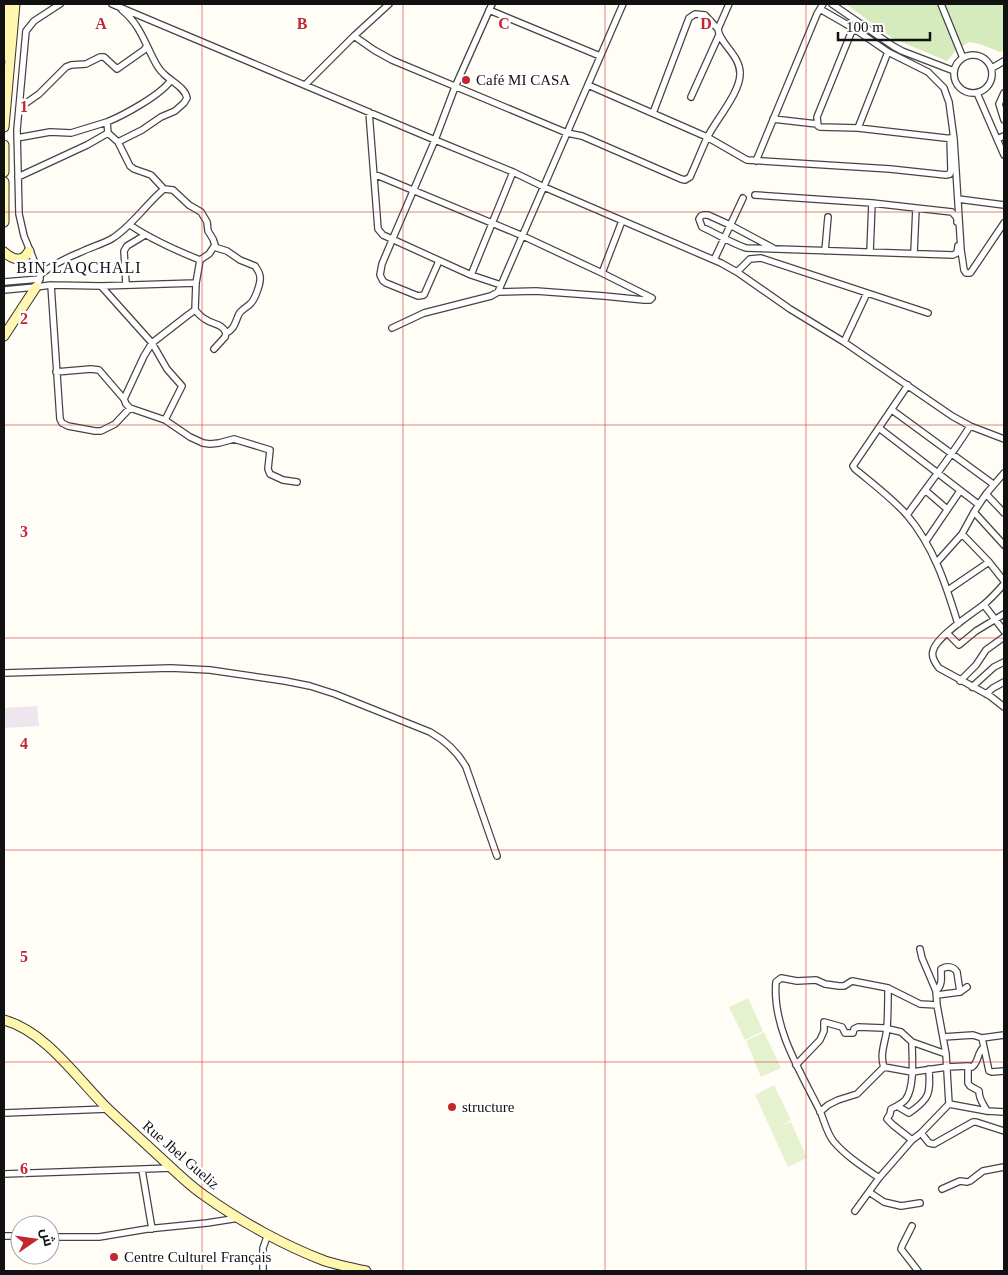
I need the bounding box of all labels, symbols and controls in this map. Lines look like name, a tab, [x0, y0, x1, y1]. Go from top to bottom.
scale bar	[838, 10, 930, 42]
text: A	[95, 15, 107, 32]
text: B	[297, 15, 308, 32]
text: C	[498, 15, 510, 32]
text: D	[700, 15, 712, 32]
text: 100 m	[846, 19, 884, 35]
place label: Café MI CASA	[476, 72, 570, 88]
marker: Café MI CASA	[460, 74, 472, 86]
text: 1	[20, 98, 28, 115]
district label: BIN LAQCHALI	[16, 259, 142, 276]
text: 2	[20, 310, 28, 327]
text: 3	[20, 523, 28, 540]
text: 4	[20, 735, 28, 752]
text: 5	[20, 948, 28, 965]
place label: structure	[462, 1099, 515, 1115]
marker: structure	[446, 1101, 458, 1113]
street label: Rue Jbel Gueliz	[140, 1118, 223, 1193]
text: 6	[20, 1160, 28, 1177]
north arrow	[10, 1215, 60, 1265]
text: ش	[37, 1227, 57, 1248]
place label: Centre Culturel Français	[124, 1249, 272, 1265]
marker: Centre Culturel Français	[108, 1251, 120, 1263]

